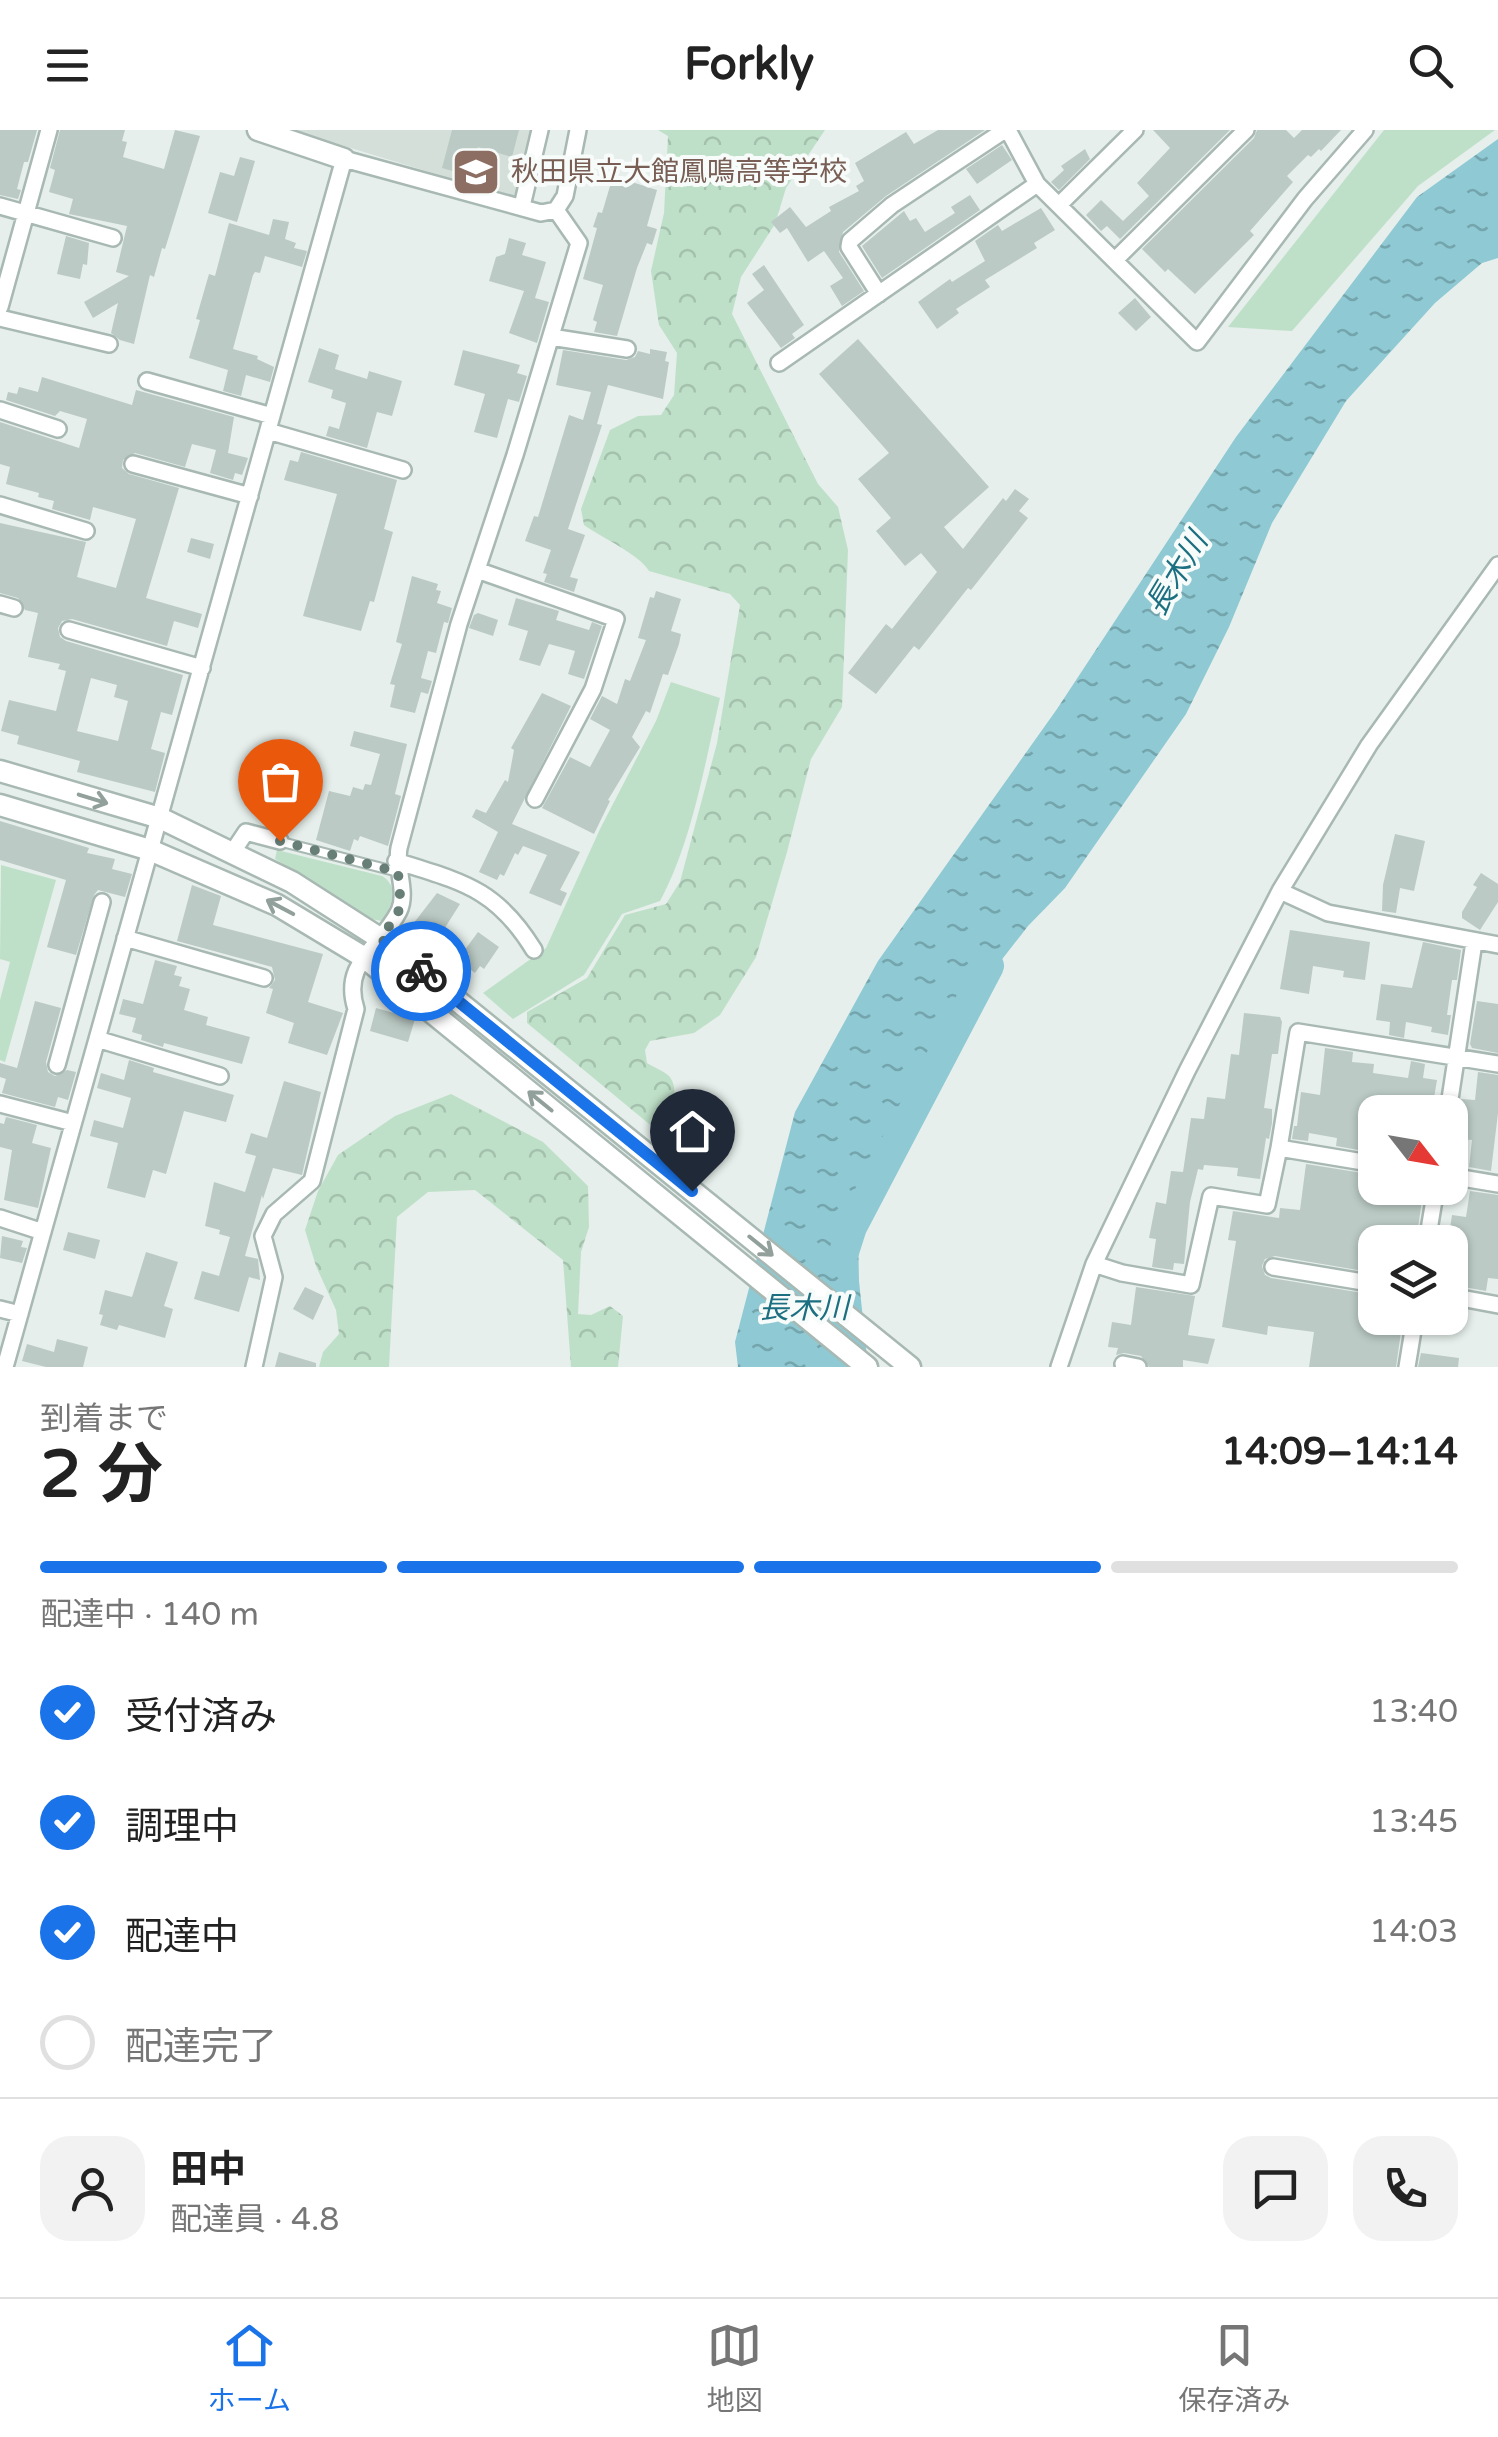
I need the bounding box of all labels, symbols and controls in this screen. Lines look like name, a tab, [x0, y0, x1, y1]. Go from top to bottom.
icon: menu	[40, 38, 95, 93]
text: Forkly	[684, 38, 814, 92]
icon: search	[1403, 38, 1458, 93]
school or university icon: 秋田県立大館鳳鳴高等学校	[450, 146, 502, 198]
place label: 秋田県立大館鳳鳴高等学校	[511, 155, 847, 189]
water label: 長木川	[1138, 523, 1218, 622]
pin	[238, 739, 323, 842]
icon: bag	[253, 754, 308, 809]
one-way arrow	[77, 791, 109, 809]
one-way arrow	[265, 897, 295, 917]
courier	[371, 921, 471, 1021]
icon: bike	[394, 944, 449, 999]
pin	[650, 1089, 735, 1192]
one-way arrow	[527, 1090, 553, 1112]
north arrow	[1358, 1095, 1468, 1205]
map controls	[1358, 1095, 1468, 1335]
icon: home	[665, 1104, 720, 1159]
button: layers	[1358, 1225, 1468, 1335]
one-way arrow	[747, 1235, 773, 1257]
water label: 長木川	[759, 1290, 852, 1327]
text: 到着まで	[40, 1400, 168, 1438]
text: 14:09–14:14	[1221, 1429, 1458, 1475]
text: 2 分	[40, 1436, 163, 1515]
text: 配達中 · 140 m	[40, 1596, 259, 1634]
icon: check	[40, 1685, 95, 1740]
text: 13:40	[1369, 1693, 1458, 1731]
text: 受付済み	[125, 1694, 277, 1740]
icon: check	[40, 1795, 95, 1850]
text: 13:45	[1369, 1803, 1458, 1841]
text: 調理中	[125, 1804, 239, 1850]
icon: check	[40, 1905, 95, 1960]
text: 14:03	[1369, 1913, 1458, 1951]
text: 配達中	[125, 1914, 239, 1960]
text: 配達完了	[125, 2024, 277, 2070]
button: person	[40, 2136, 145, 2241]
button: chat	[1223, 2136, 1328, 2241]
button: phone	[1353, 2136, 1458, 2241]
text: 田中	[170, 2147, 246, 2193]
text: 配達員 · 4.8	[170, 2201, 339, 2239]
tab: ホーム	[208, 2318, 291, 2418]
tab: 地図	[707, 2318, 763, 2418]
tab: 保存済み	[1178, 2318, 1290, 2418]

